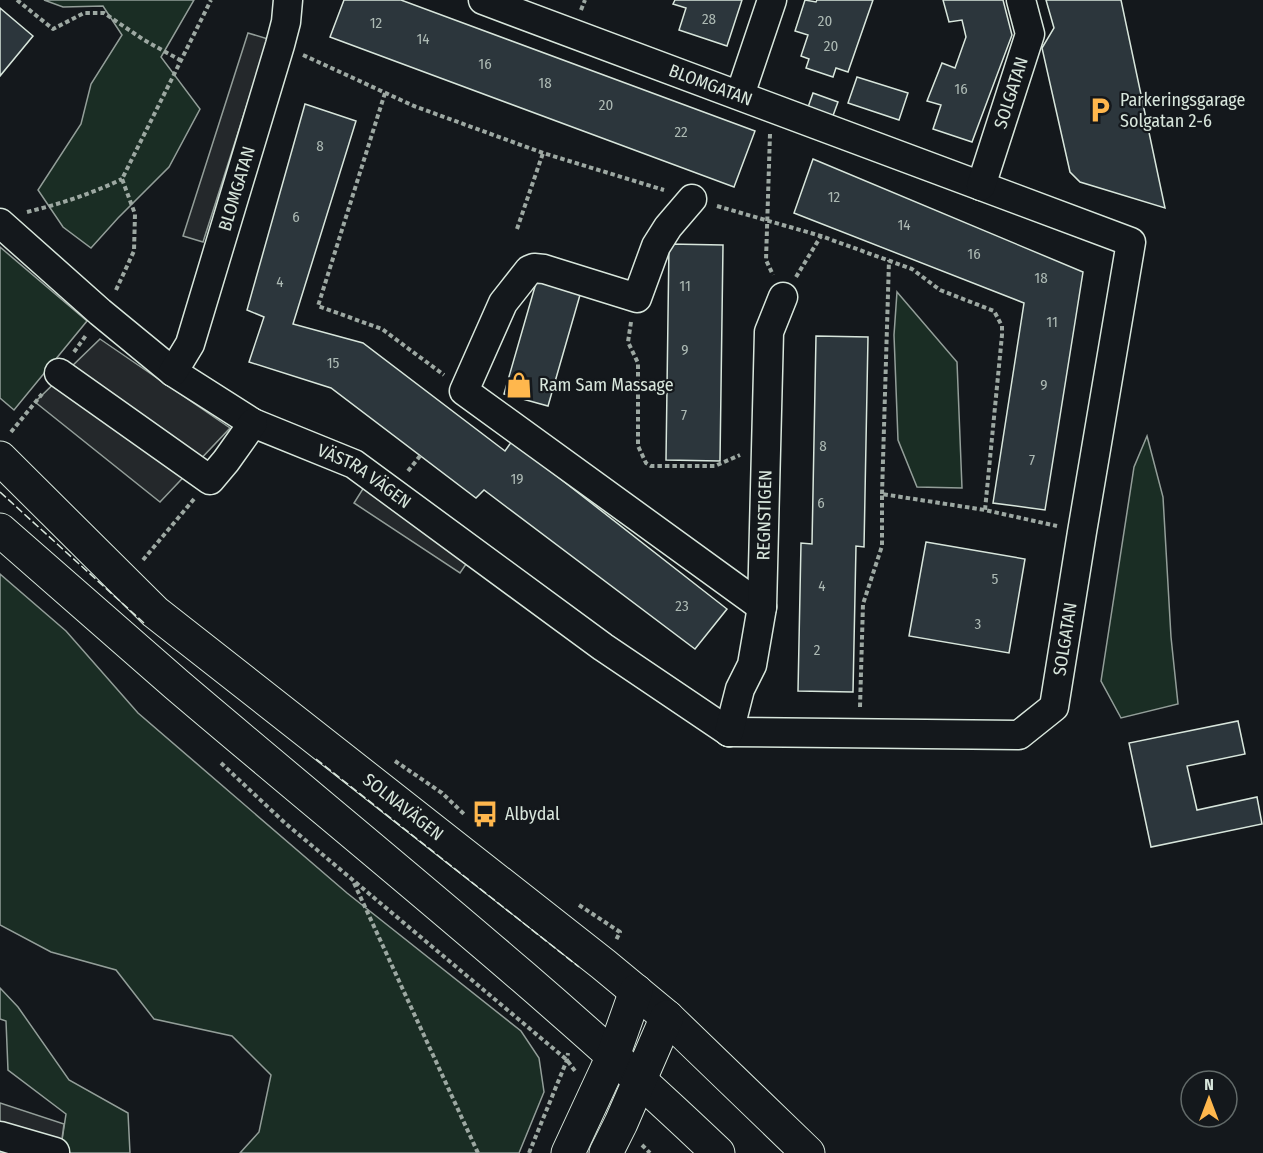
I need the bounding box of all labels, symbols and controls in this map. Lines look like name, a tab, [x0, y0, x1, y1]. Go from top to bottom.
house number: 28	[702, 10, 716, 28]
house number: 20	[818, 12, 832, 30]
house number: 12	[370, 14, 383, 32]
house number: 14	[416, 30, 430, 48]
house number: 20	[824, 37, 838, 55]
street label: SOLGATAN	[989, 54, 1033, 131]
house number: 16	[478, 55, 492, 73]
street label: BLOMGATAN	[666, 59, 756, 111]
house number: 18	[538, 74, 552, 92]
house number: 16	[954, 80, 968, 98]
place label: Parkeringsgarage Solgatan 2-6	[1120, 89, 1245, 132]
parking icon: Parkeringsgarage Solgatan 2-6	[1085, 95, 1115, 125]
house number: 20	[599, 96, 613, 114]
house number: 22	[674, 123, 688, 141]
house number: 8	[316, 137, 324, 155]
street label: BLOMGATAN	[214, 144, 260, 234]
house number: 12	[828, 188, 841, 206]
house number: 6	[292, 208, 300, 226]
house number: 14	[897, 216, 911, 234]
house number: 16	[967, 245, 981, 263]
house number: 18	[1034, 269, 1048, 287]
house number: 4	[276, 273, 284, 291]
house number: 11	[679, 277, 691, 295]
house number: 11	[1046, 313, 1058, 331]
house number: 9	[681, 341, 689, 359]
house number: 15	[327, 354, 339, 372]
shop icon: Ram Sam Massage	[504, 370, 534, 400]
place label: Ram Sam Massage	[539, 374, 674, 396]
house number: 9	[1040, 376, 1048, 394]
house number: 7	[681, 406, 687, 424]
house number: 8	[819, 437, 827, 455]
street label: VÄSTRA VÄGEN	[314, 439, 415, 513]
house number: 7	[1029, 451, 1035, 469]
house number: 19	[510, 470, 524, 488]
street label: REGNSTIGEN	[752, 470, 776, 561]
house number: 6	[817, 494, 825, 512]
house number: 5	[992, 570, 999, 588]
house number: 4	[818, 577, 826, 595]
house number: 23	[675, 597, 689, 615]
street label: SOLGATAN	[1048, 601, 1082, 677]
house number: 3	[975, 615, 982, 633]
house number: 2	[814, 641, 821, 659]
street label: SOLNAVÄGEN	[358, 769, 448, 845]
bus stop icon: Albydal	[470, 799, 500, 829]
place label: Albydal	[505, 803, 560, 825]
north arrow	[1179, 1069, 1239, 1129]
text: N	[1204, 1075, 1214, 1094]

